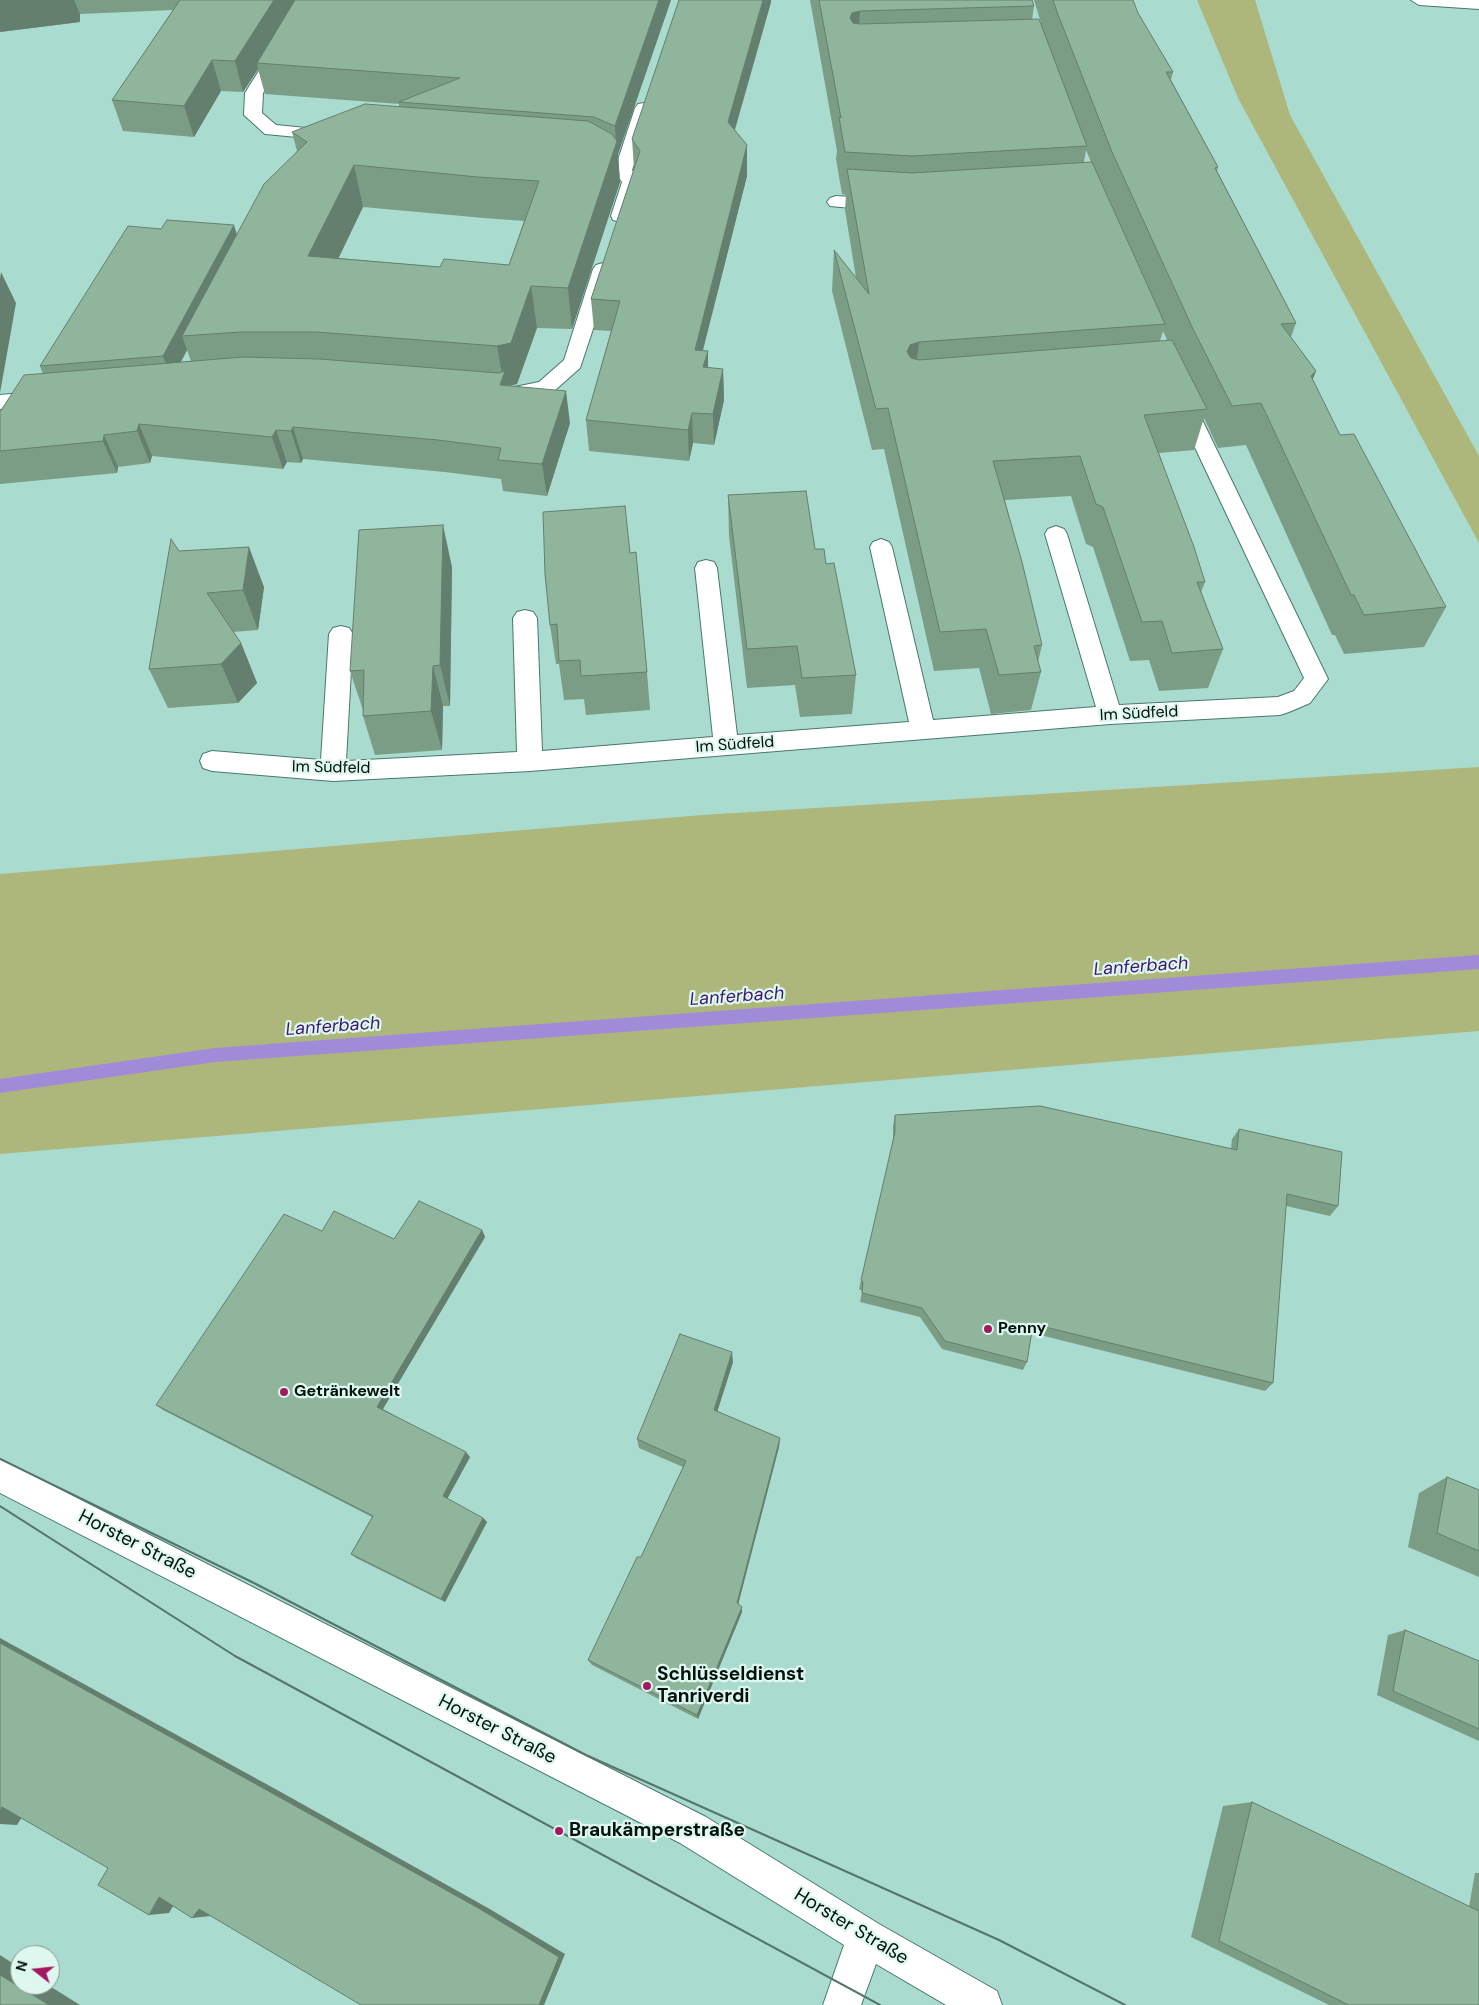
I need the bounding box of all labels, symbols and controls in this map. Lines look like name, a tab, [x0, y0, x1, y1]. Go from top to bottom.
street label: Im Südfeld	[1099, 702, 1179, 726]
street label: Im Südfeld	[695, 733, 775, 757]
street label: Im Südfeld	[292, 758, 370, 778]
water label: Lanferbach	[1093, 953, 1189, 981]
water label: Lanferbach	[689, 983, 785, 1011]
water label: Lanferbach	[285, 1013, 381, 1041]
place label: Penny	[998, 1319, 1046, 1339]
marker: Penny	[982, 1323, 994, 1335]
place label: Getränkewelt	[294, 1382, 400, 1402]
marker: Getränkewelt	[278, 1386, 290, 1398]
street label: Horster Straße	[74, 1505, 200, 1585]
place label: Schlüsseldienst Tanriverdi	[657, 1664, 804, 1708]
marker: Schlüsseldienst Tanriverdi	[641, 1680, 653, 1692]
street label: Horster Straße	[434, 1690, 560, 1770]
place label: Braukämperstraße	[569, 1820, 745, 1842]
marker: Braukämperstraße	[553, 1825, 565, 1837]
street label: Horster Straße	[790, 1884, 912, 1970]
north arrow	[10, 1945, 60, 1995]
text: N	[11, 1959, 32, 1974]

